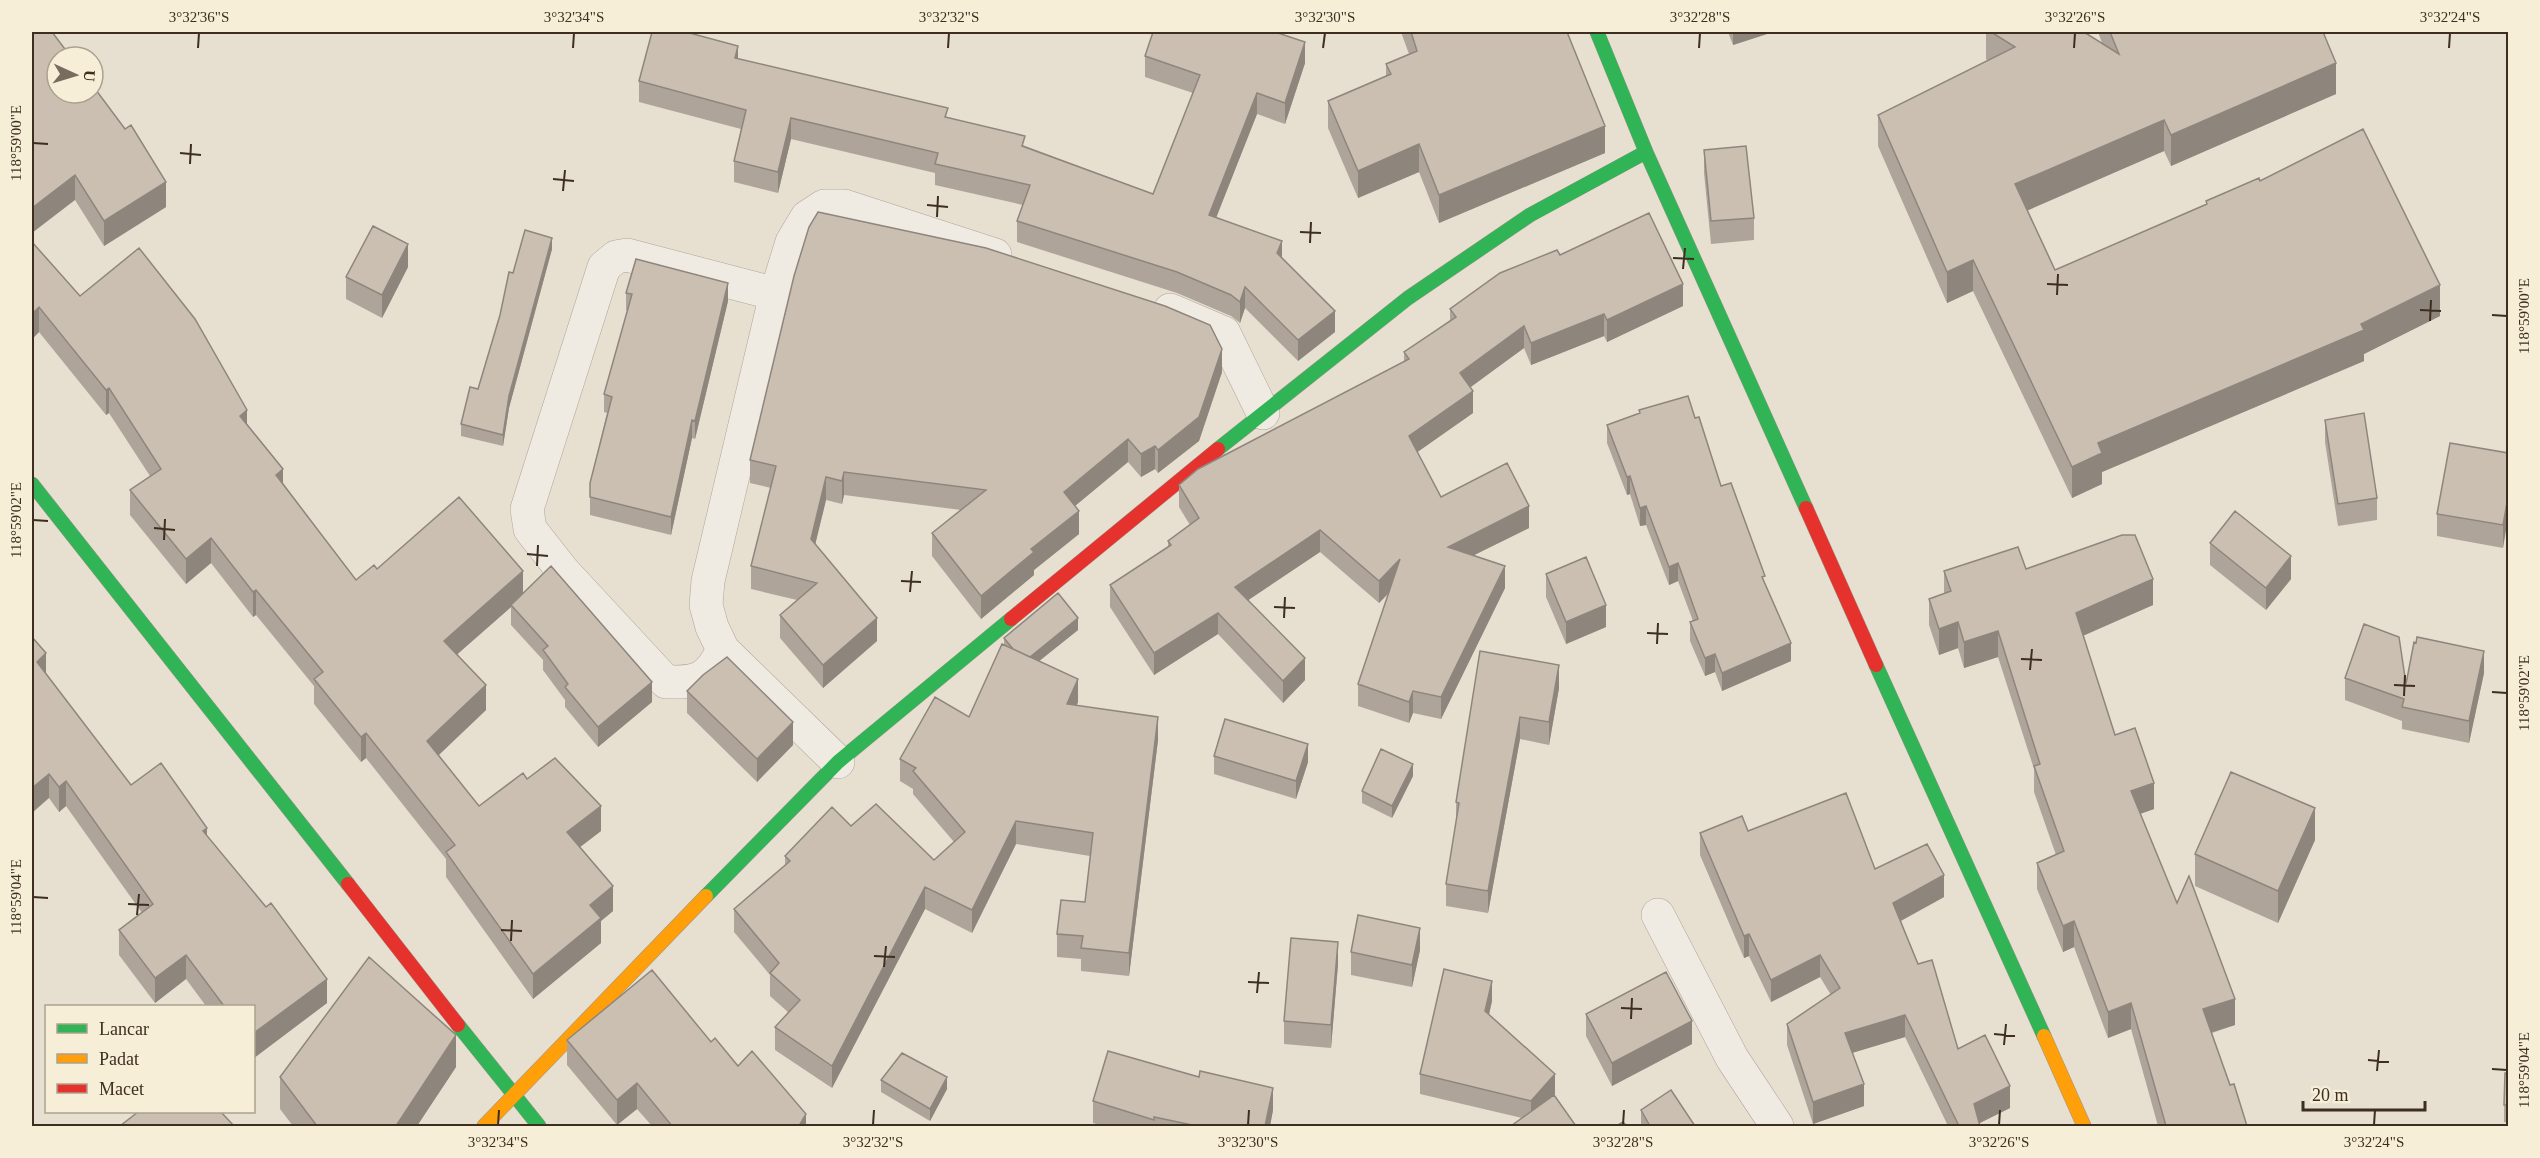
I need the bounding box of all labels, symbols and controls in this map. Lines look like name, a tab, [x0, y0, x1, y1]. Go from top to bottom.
text: 3°32'36"S	[169, 9, 229, 25]
text: 3°32'34"S	[544, 9, 604, 25]
text: 3°32'32"S	[919, 9, 979, 25]
text: 3°32'30"S	[1295, 9, 1355, 25]
text: 3°32'28"S	[1670, 9, 1730, 25]
text: 3°32'26"S	[2045, 9, 2105, 25]
text: 3°32'24"S	[2420, 9, 2480, 25]
north arrow	[45, 45, 105, 105]
text: U	[81, 70, 98, 83]
text: 118°59'00"E	[8, 105, 24, 181]
text: 118°59'00"E	[2516, 278, 2532, 354]
text: 118°59'02"E	[8, 482, 24, 558]
text: 118°59'02"E	[2516, 655, 2532, 731]
text: 118°59'04"E	[8, 859, 24, 935]
legend	[45, 1005, 255, 1113]
text: Lancar	[99, 1019, 149, 1039]
text: 118°59'04"E	[2516, 1032, 2532, 1108]
text: Padat	[99, 1049, 139, 1069]
scale bar	[2303, 1074, 2424, 1112]
text: Macet	[99, 1079, 144, 1099]
text: 20 m	[2312, 1085, 2349, 1105]
text: 3°32'34"S	[468, 1134, 528, 1150]
text: 3°32'32"S	[843, 1134, 903, 1150]
text: 3°32'30"S	[1218, 1134, 1278, 1150]
text: 3°32'28"S	[1593, 1134, 1653, 1150]
text: 3°32'26"S	[1969, 1134, 2029, 1150]
text: 3°32'24"S	[2344, 1134, 2404, 1150]

